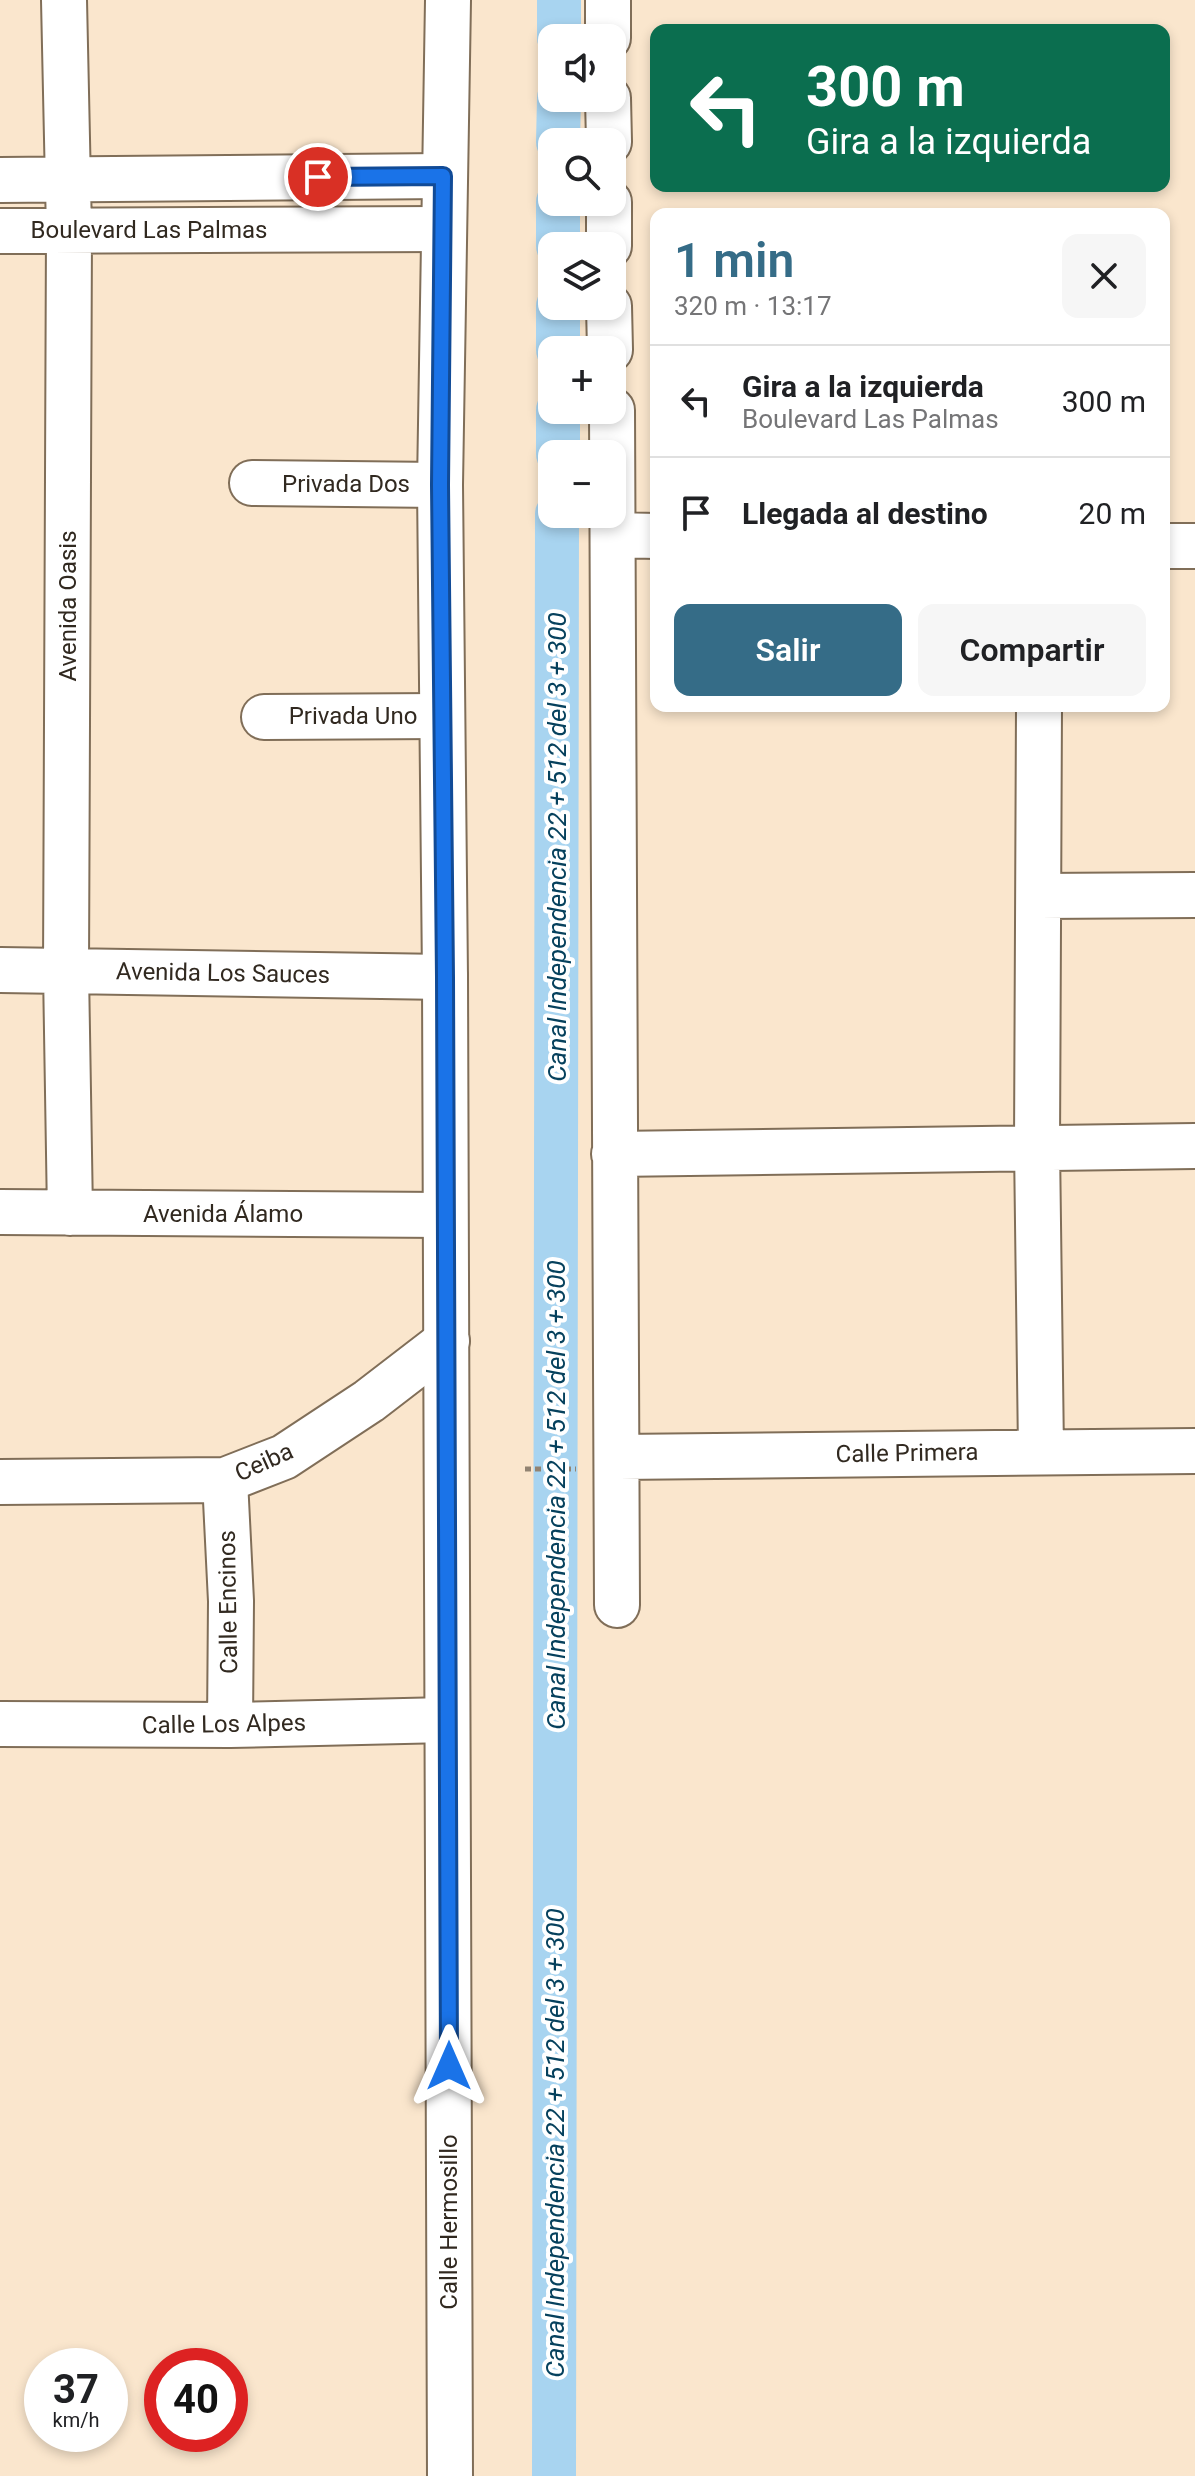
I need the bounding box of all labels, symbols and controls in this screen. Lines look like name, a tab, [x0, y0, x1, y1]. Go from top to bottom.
map controls	[538, 24, 626, 528]
button: sound	[538, 24, 626, 112]
text: 300 m	[806, 54, 965, 120]
icon: left	[674, 56, 778, 160]
text: Gira a la izquierda	[806, 121, 1091, 163]
button: search	[538, 128, 626, 216]
pin	[284, 143, 352, 211]
icon: arrive	[296, 155, 340, 199]
street label: Boulevard Las Palmas	[31, 216, 267, 244]
button: layers	[538, 232, 626, 320]
text: 1 min	[674, 232, 794, 289]
button: close	[1062, 234, 1146, 318]
text: 320 m · 13:17	[674, 291, 832, 321]
button: +	[538, 336, 626, 424]
text: Gira a la izquierda	[742, 369, 984, 404]
icon: left	[674, 379, 718, 423]
text: 300 m	[1062, 384, 1146, 419]
text: Boulevard Las Palmas	[742, 404, 999, 434]
button: −	[538, 440, 626, 528]
street label: Privada Dos	[282, 470, 410, 498]
icon: arrive	[674, 491, 718, 535]
text: Llegada al destino	[742, 496, 988, 531]
text: 20 m	[1079, 496, 1146, 531]
street label: Avenida Oasis	[54, 530, 82, 682]
button: Salir	[674, 604, 902, 696]
button: Compartir	[918, 604, 1146, 696]
water label: Canal Independencia 22 + 512 del 3 + 300	[542, 612, 572, 1082]
street label: Privada Uno	[289, 702, 417, 730]
street label: Avenida Los Sauces	[116, 957, 330, 989]
street label: Avenida Álamo	[143, 1200, 303, 1228]
water label: Canal Independencia 22 + 512 del 3 + 300	[541, 1260, 571, 1730]
street label: Ceiba	[231, 1437, 297, 1487]
street label: Calle Primera	[835, 1438, 979, 1468]
street label: Calle Encinos	[213, 1530, 243, 1674]
street label: Calle Los Alpes	[142, 1709, 306, 1739]
water label: Canal Independencia 22 + 512 del 3 + 300	[540, 1908, 570, 2378]
position arrow	[407, 2024, 491, 2108]
street label: Calle Hermosillo	[435, 2134, 463, 2310]
speed limit sign: 40	[144, 2348, 248, 2452]
text: 37	[53, 2366, 99, 2413]
text: km/h	[53, 2408, 99, 2432]

